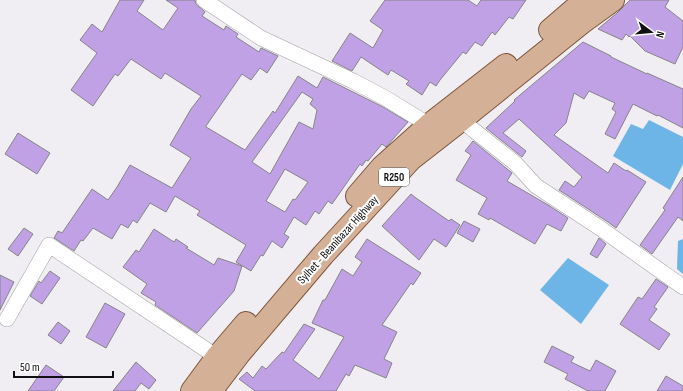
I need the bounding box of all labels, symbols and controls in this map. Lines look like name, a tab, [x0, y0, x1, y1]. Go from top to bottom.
north arrow	[631, 12, 671, 52]
text: N	[653, 30, 667, 39]
road number: R250	[379, 168, 409, 186]
street label: Sylhet - Beanibazar Highway	[294, 192, 382, 287]
scale bar	[14, 353, 113, 379]
text: 50 m	[20, 360, 40, 375]

